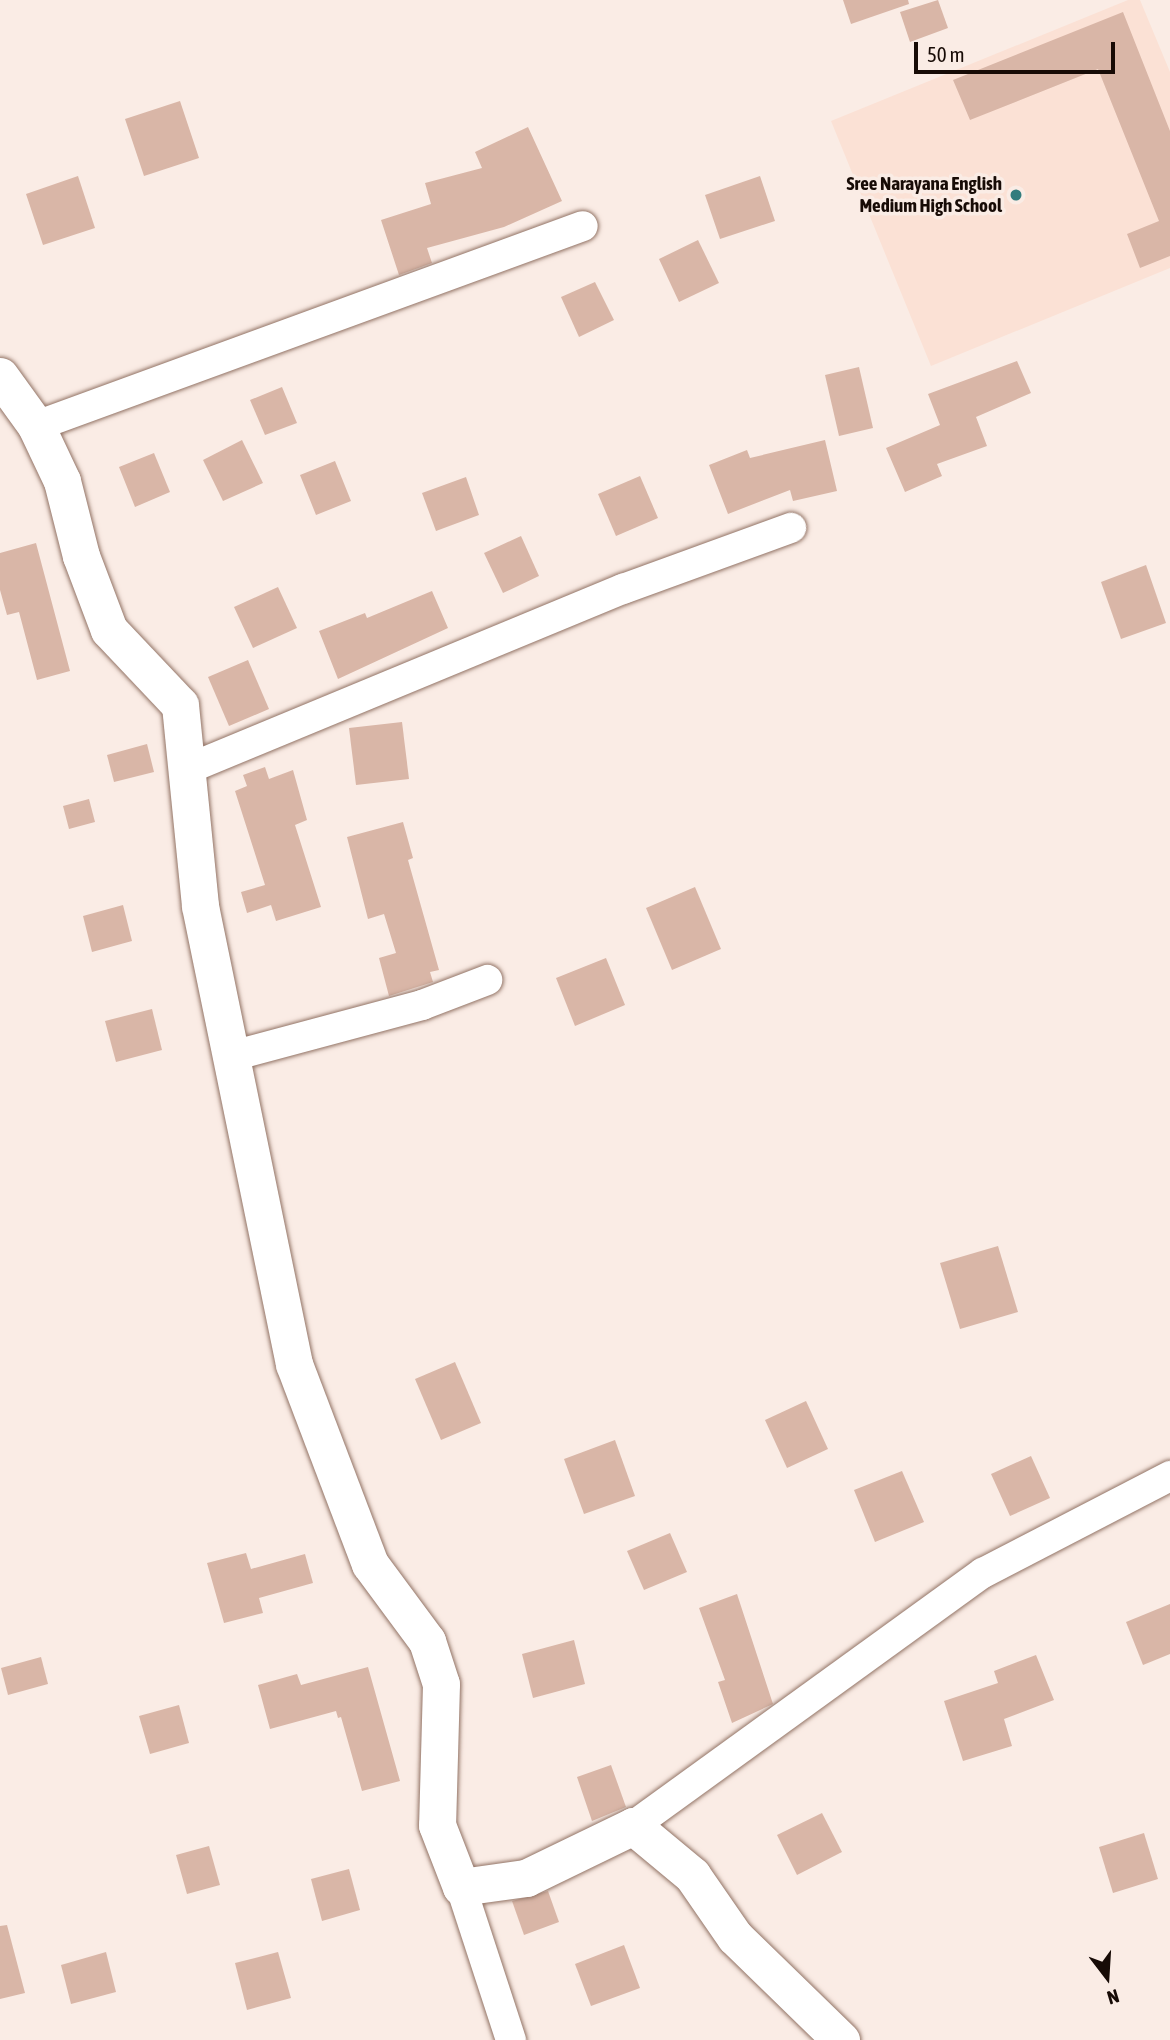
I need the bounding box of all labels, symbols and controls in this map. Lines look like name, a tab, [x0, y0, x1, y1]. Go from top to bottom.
scale bar	[918, 28, 1119, 72]
text: 50 m	[927, 42, 965, 66]
place label: Sree Narayana English Medium High School	[847, 173, 1002, 217]
marker: Sree Narayana English Medium High School	[1008, 187, 1024, 203]
north arrow	[1072, 1942, 1142, 2012]
text: N	[1105, 1985, 1122, 2009]

